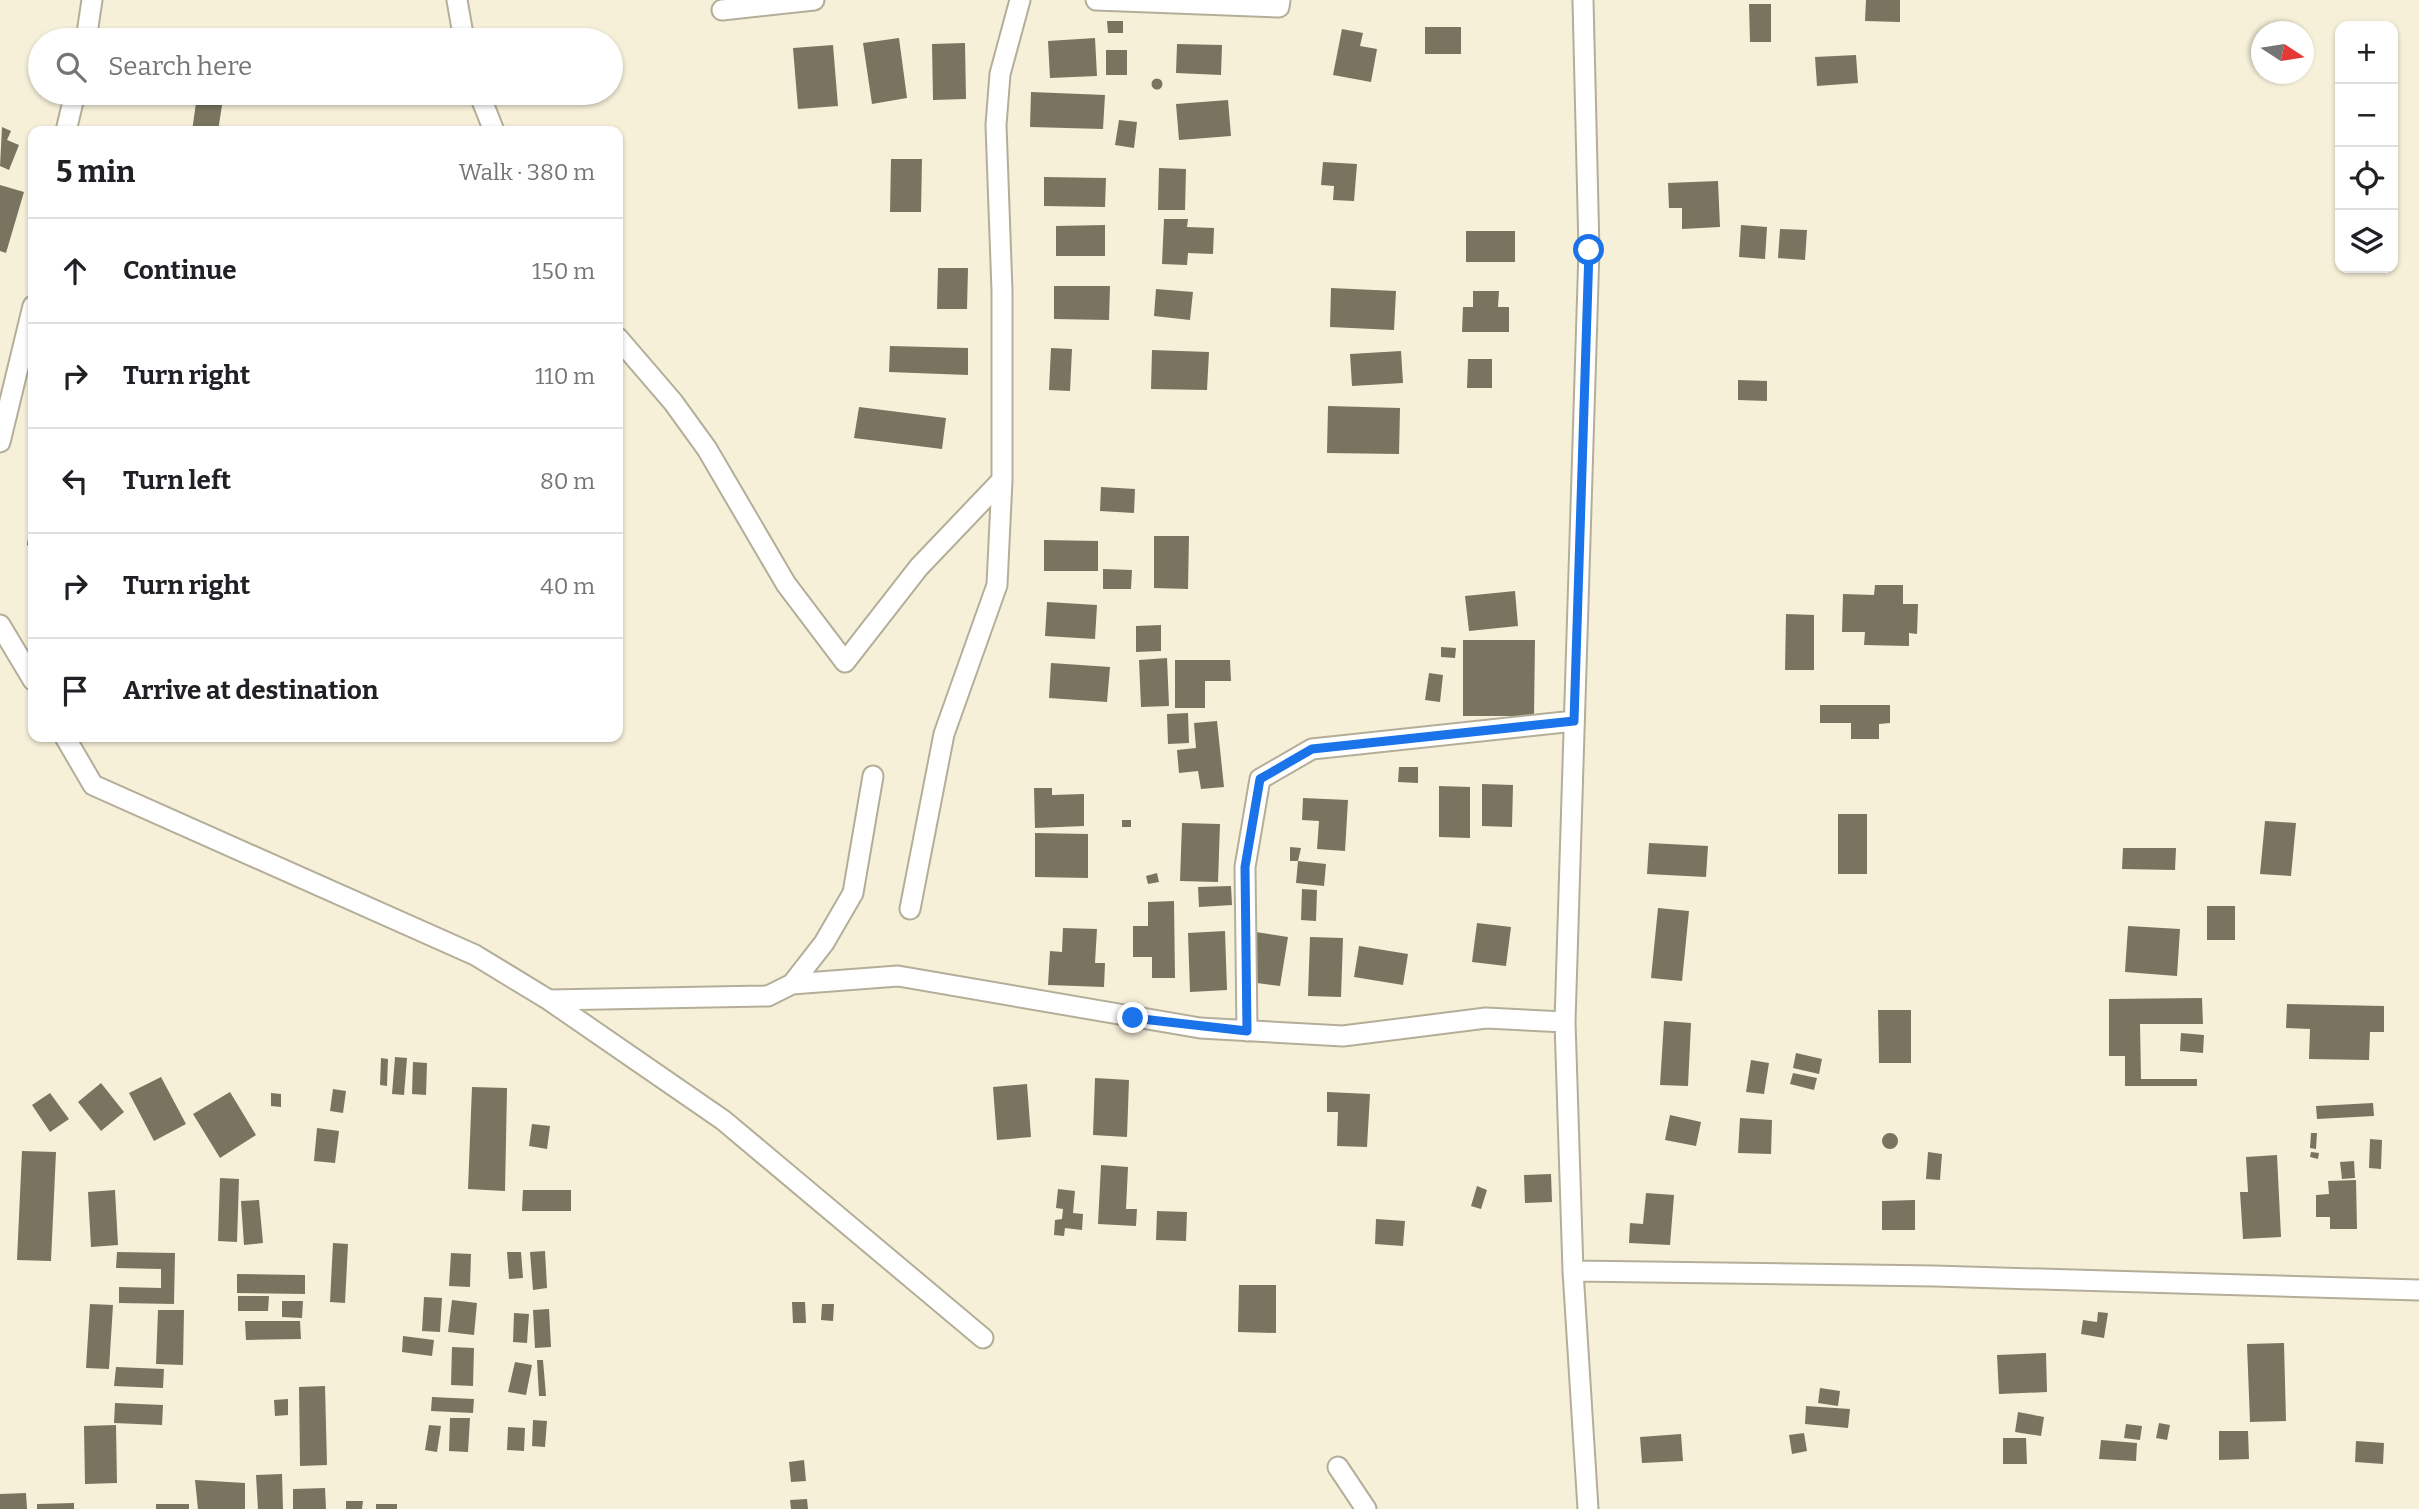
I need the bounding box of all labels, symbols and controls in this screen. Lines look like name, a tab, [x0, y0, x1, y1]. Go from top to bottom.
north arrow	[2251, 21, 2314, 84]
map controls	[2335, 21, 2398, 273]
button: +	[2335, 21, 2398, 84]
search box	[28, 28, 623, 105]
icon: search	[52, 48, 90, 86]
text: Search here	[108, 51, 252, 82]
button: −	[2335, 84, 2398, 147]
button: locate	[2335, 147, 2398, 210]
text: 5 min	[56, 154, 135, 190]
text: Walk · 380 m	[459, 158, 595, 186]
button: layers	[2335, 210, 2398, 273]
route start	[1573, 234, 1604, 265]
icon: ahead	[56, 252, 94, 290]
text: Continue	[123, 255, 237, 286]
text: 150 m	[532, 257, 595, 285]
icon: right	[56, 357, 94, 395]
text: Turn right	[123, 360, 250, 391]
text: 110 m	[535, 362, 595, 390]
icon: left	[56, 462, 94, 500]
text: Turn left	[123, 465, 231, 496]
text: 80 m	[540, 467, 595, 495]
icon: right	[56, 567, 94, 605]
text: Turn right	[123, 570, 250, 601]
text: 40 m	[540, 572, 595, 600]
icon: arrive	[56, 672, 94, 710]
text: Arrive at destination	[123, 675, 378, 706]
route end	[1117, 1002, 1148, 1033]

